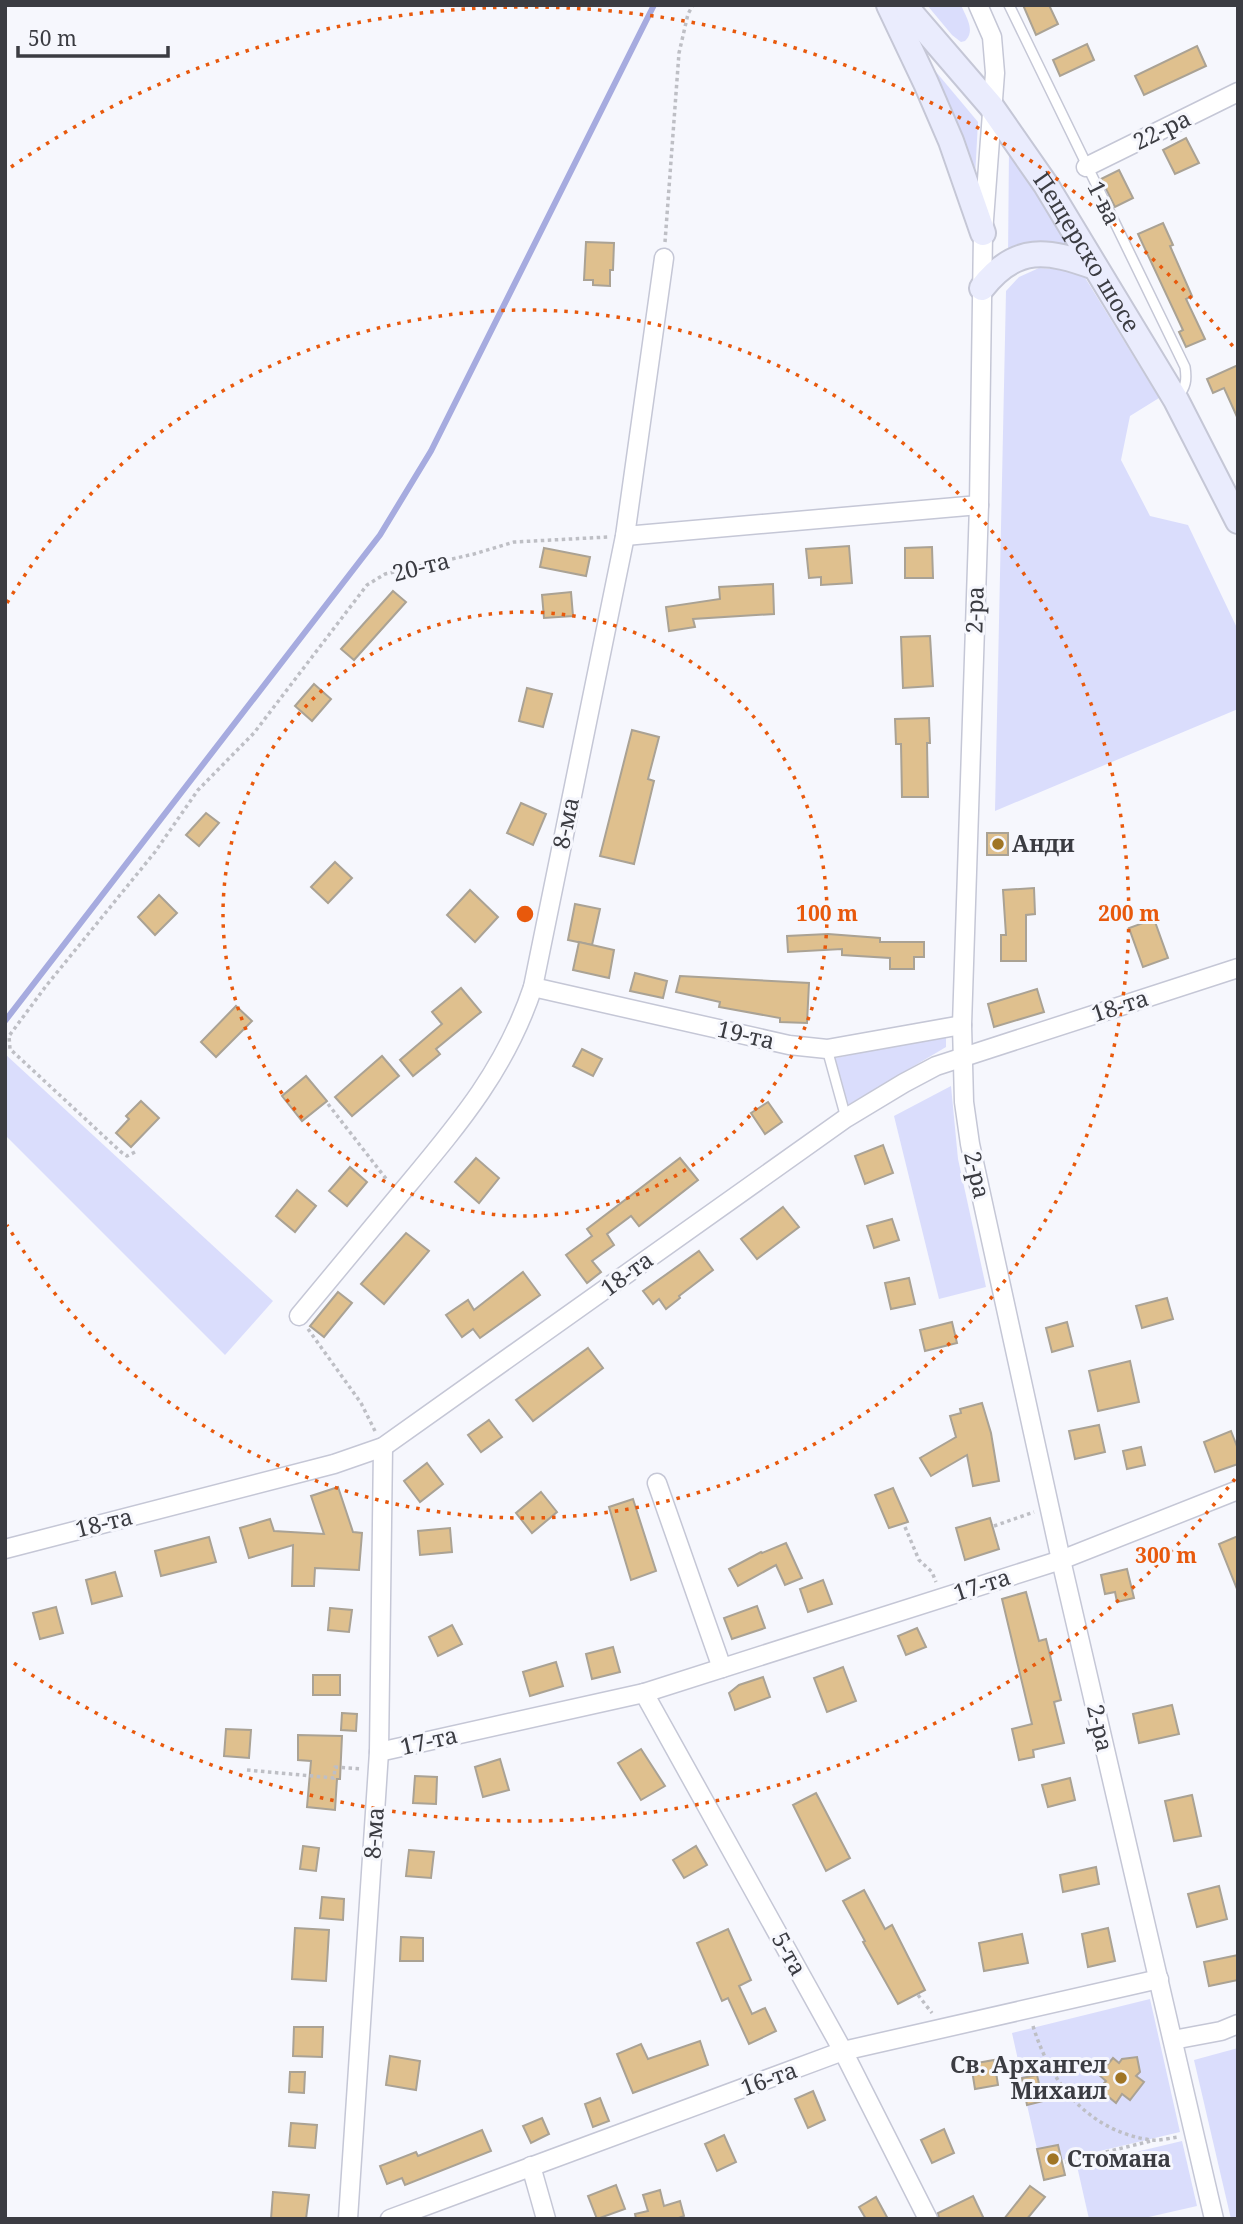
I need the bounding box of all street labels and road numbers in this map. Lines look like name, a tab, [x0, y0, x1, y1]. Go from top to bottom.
street label: 22-ра	[1127, 101, 1196, 157]
street label: Пещерско шосе	[1027, 165, 1148, 338]
street label: 1-ва	[1080, 175, 1129, 230]
street label: 20-та	[389, 543, 453, 589]
street label: 2-ра	[957, 586, 991, 634]
street label: 8-ма	[544, 794, 586, 852]
street label: 18-та	[1087, 981, 1152, 1029]
street label: 19-та	[714, 1012, 778, 1056]
street label: 2-ра	[957, 1148, 999, 1202]
street label: 18-та	[593, 1243, 659, 1303]
street label: 18-та	[72, 1499, 136, 1545]
street label: 17-та	[949, 1560, 1014, 1608]
street label: 2-ра	[1080, 1701, 1122, 1755]
street label: 17-та	[397, 1718, 461, 1762]
street label: 8-ма	[355, 1806, 391, 1860]
street label: 5-та	[765, 1926, 815, 1981]
street label: 16-та	[736, 2053, 801, 2103]

